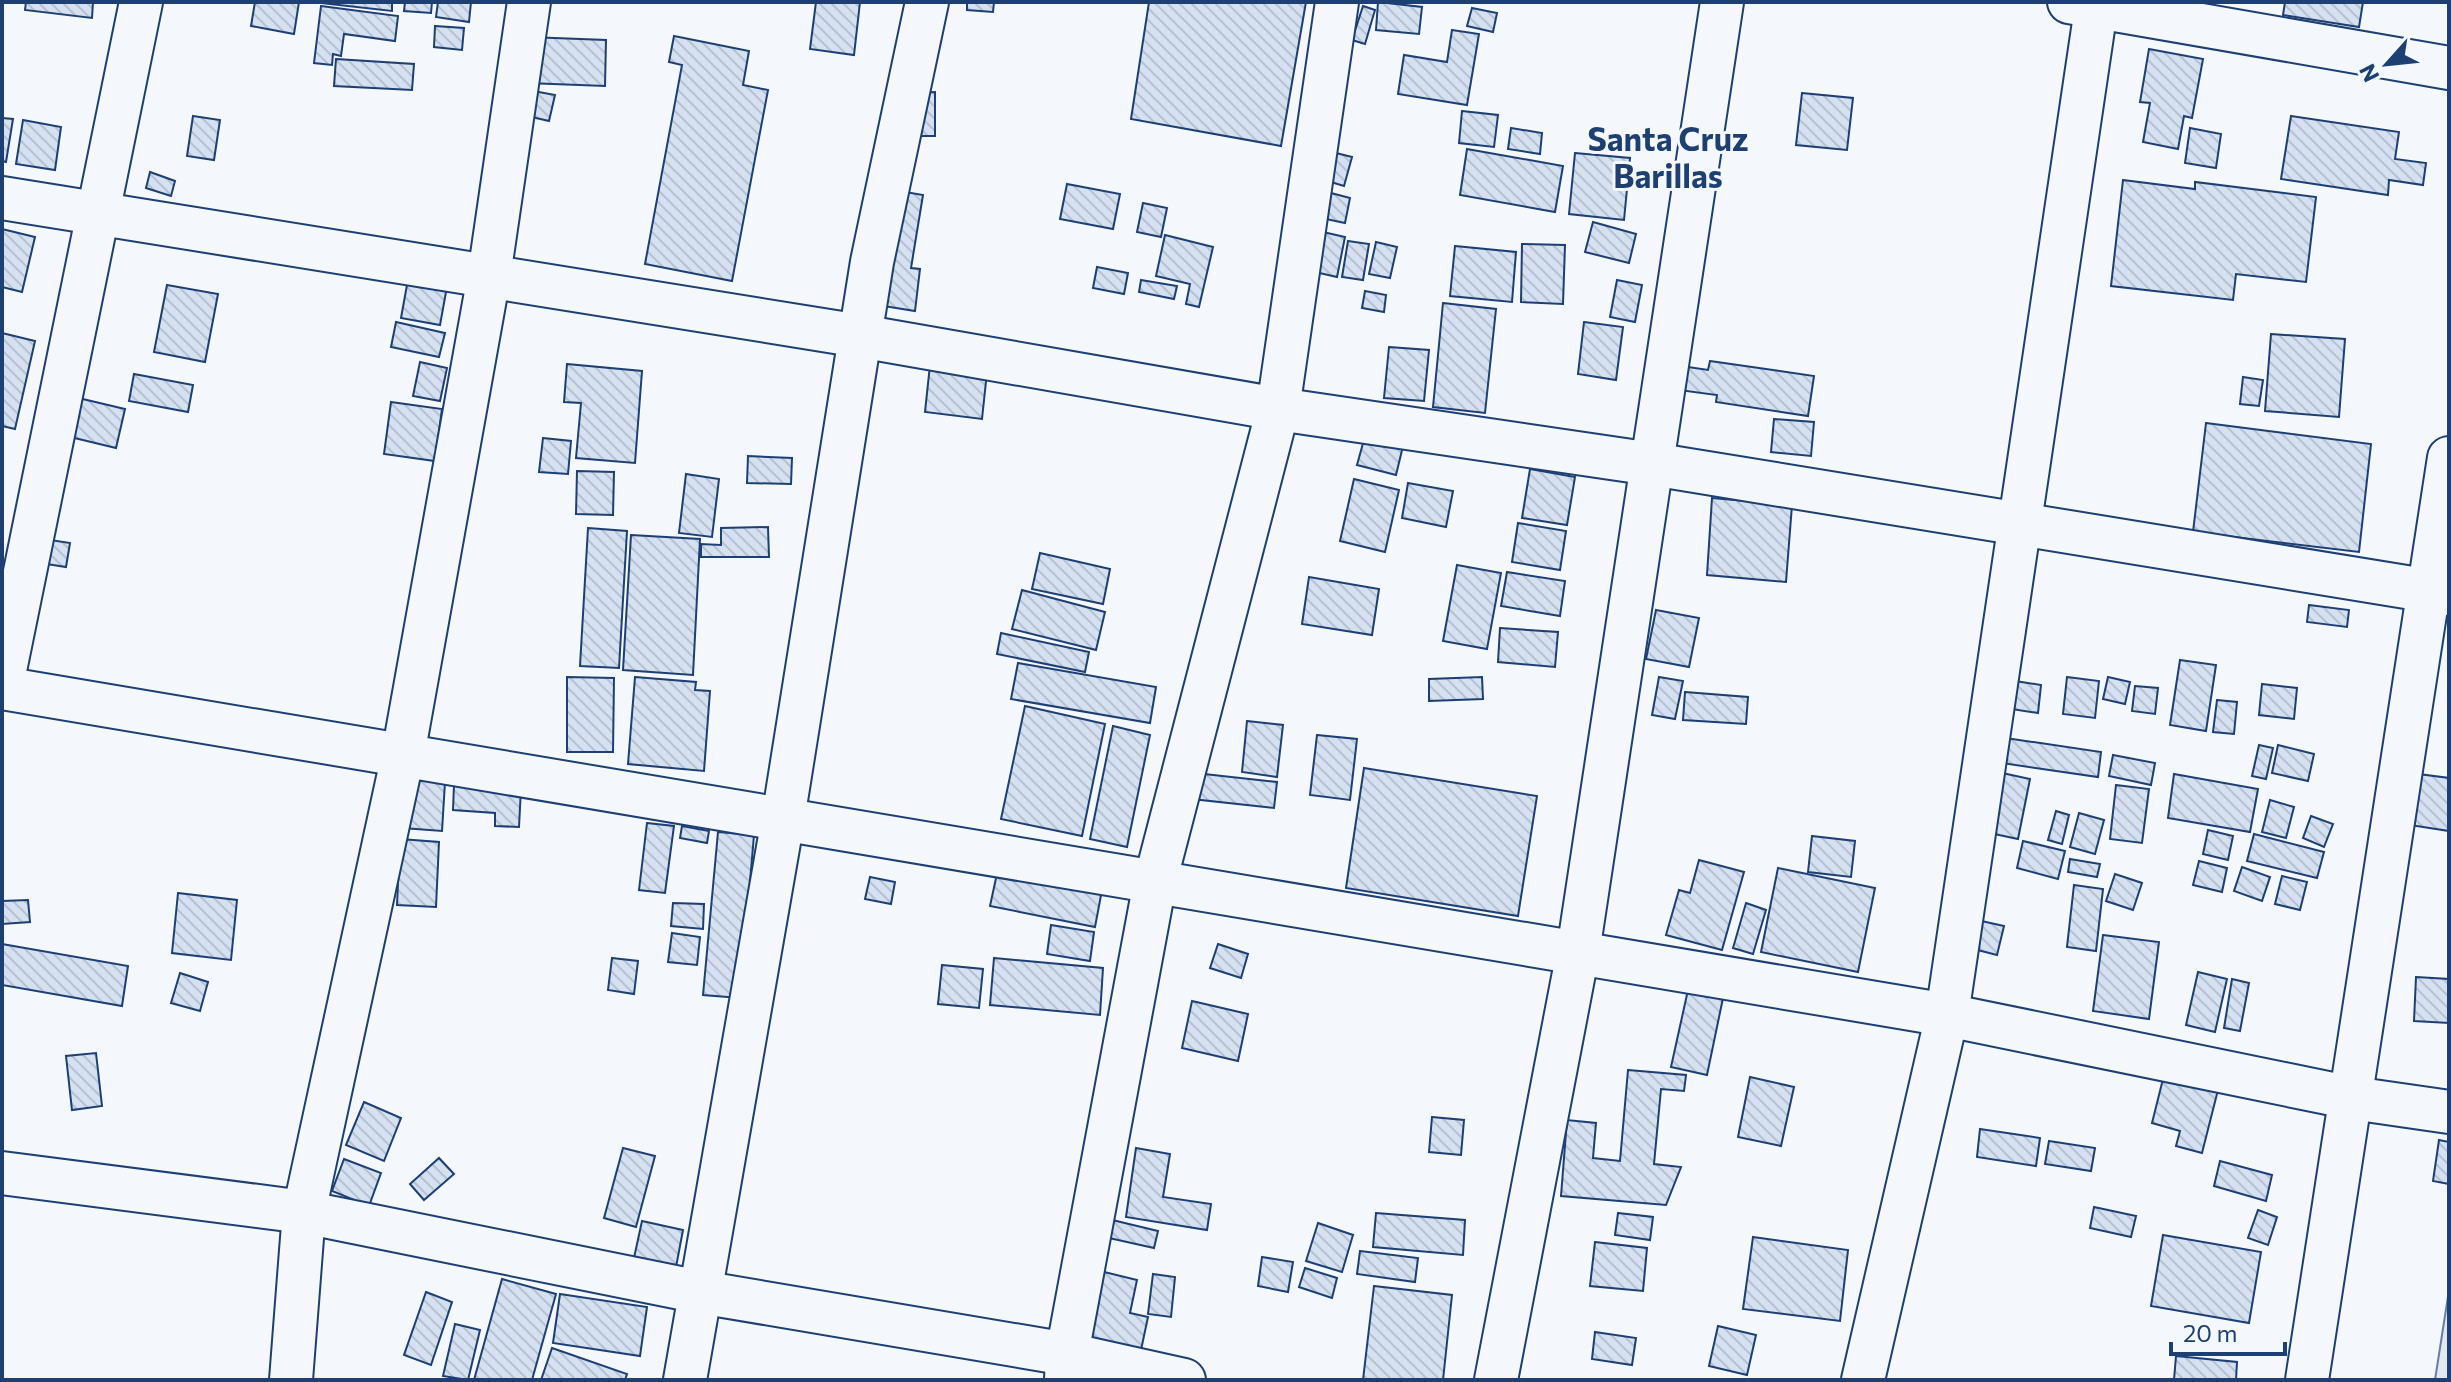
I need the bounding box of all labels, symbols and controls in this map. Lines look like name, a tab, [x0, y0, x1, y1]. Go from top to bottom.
north arrow	[2347, 24, 2427, 104]
text: N	[2353, 60, 2385, 87]
district label: Santa Cruz Barillas	[1588, 118, 1748, 195]
scale bar	[2171, 1306, 2285, 1356]
text: 20 m	[2183, 1318, 2237, 1347]

